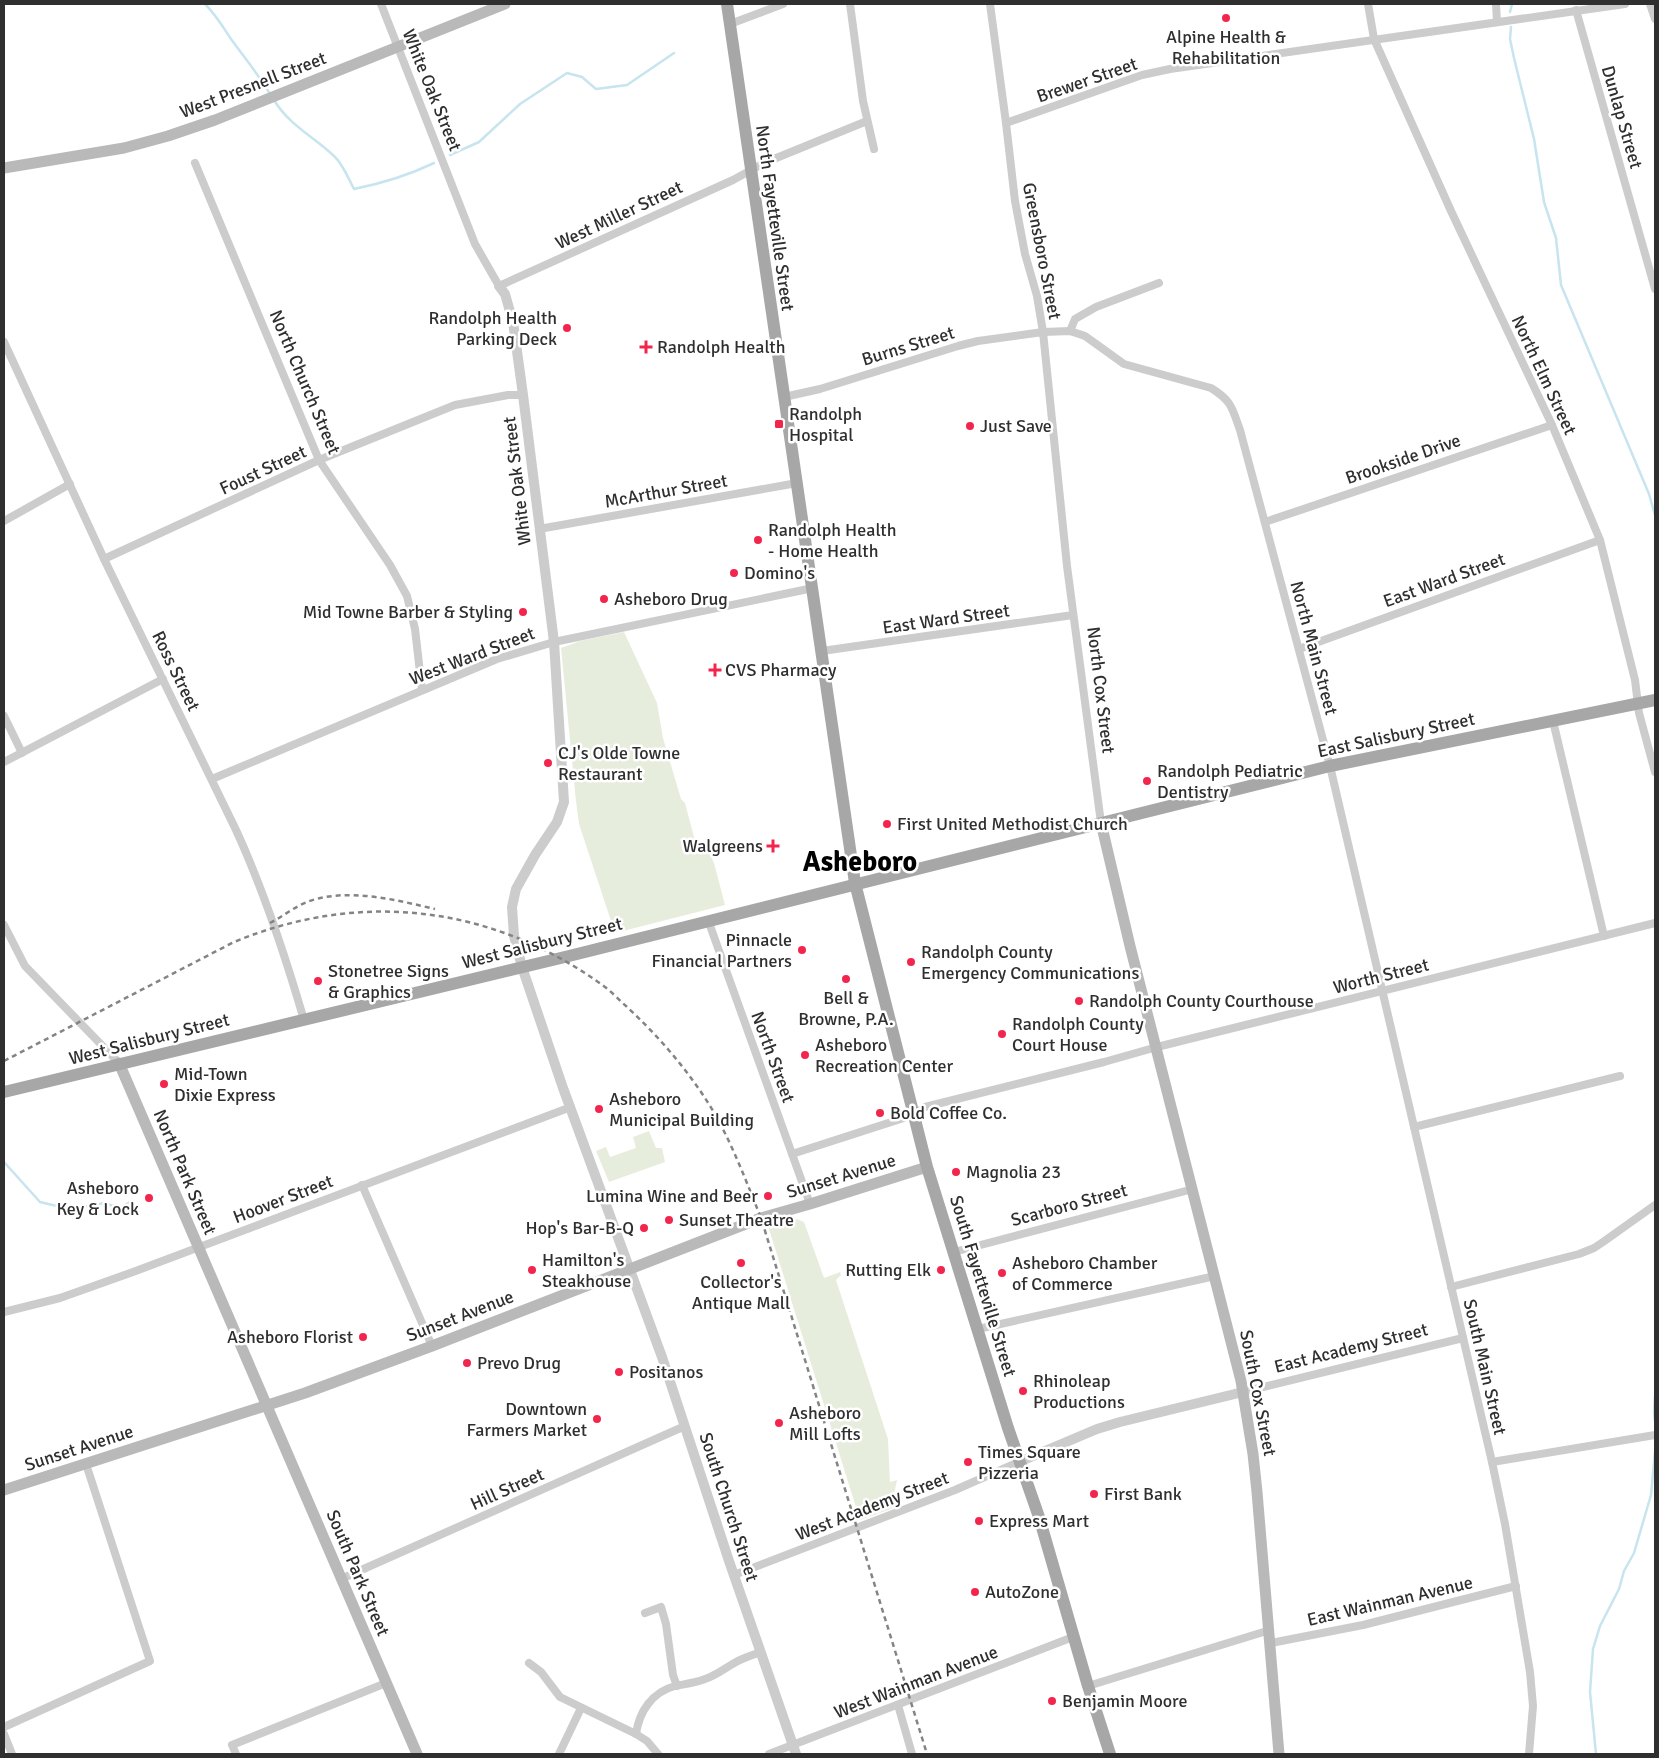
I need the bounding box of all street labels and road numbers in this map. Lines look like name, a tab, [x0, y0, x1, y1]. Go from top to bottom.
street label: White Oak Street	[398, 26, 466, 154]
street label: West Presnell Street	[177, 47, 329, 123]
street label: Brewer Street	[1034, 53, 1140, 107]
street label: Dunlap Street	[1597, 63, 1647, 171]
street label: North Fayetteville Street	[751, 124, 799, 312]
street label: West Miller Street	[552, 176, 686, 254]
street label: Greensboro Street	[1018, 181, 1066, 321]
street label: North Church Street	[265, 307, 345, 457]
street label: North Elm Street	[1507, 312, 1581, 438]
street label: Burns Street	[859, 321, 957, 371]
street label: White Oak Street	[498, 415, 536, 547]
street label: Brookside Drive	[1343, 429, 1463, 489]
street label: Foust Street	[216, 440, 310, 500]
street label: McArthur Street	[603, 469, 729, 513]
street label: East Ward Street	[1380, 548, 1508, 612]
street label: North Main Street	[1286, 579, 1342, 717]
street label: East Ward Street	[881, 599, 1011, 639]
street label: West Ward Street	[406, 622, 538, 690]
street label: North Cox Street	[1082, 625, 1120, 755]
street label: Ross Street	[147, 627, 205, 715]
street label: East Salisbury Street	[1315, 708, 1477, 762]
street label: West Salisbury Street	[460, 912, 624, 974]
street label: Worth Street	[1331, 953, 1431, 999]
street label: West Salisbury Street	[67, 1008, 231, 1070]
street label: North Street	[746, 1008, 800, 1106]
street label: North Park Street	[149, 1106, 221, 1238]
street label: Sunset Avenue	[784, 1149, 898, 1203]
street label: Hoover Street	[230, 1170, 336, 1228]
street label: Scarboro Street	[1008, 1179, 1130, 1231]
street label: South Fayetteville Street	[945, 1193, 1021, 1379]
street label: Sunset Avenue	[403, 1285, 517, 1347]
street label: South Main Street	[1459, 1297, 1511, 1437]
street label: East Academy Street	[1272, 1318, 1430, 1378]
street label: South Cox Street	[1235, 1328, 1281, 1458]
street label: Sunset Avenue	[22, 1420, 136, 1476]
street label: South Church Street	[695, 1430, 763, 1584]
street label: Hill Street	[467, 1463, 547, 1515]
street label: West Academy Street	[792, 1467, 952, 1545]
street label: South Park Street	[322, 1507, 394, 1639]
street label: East Wainman Avenue	[1305, 1571, 1475, 1631]
street label: West Wainman Avenue	[831, 1641, 1001, 1723]

